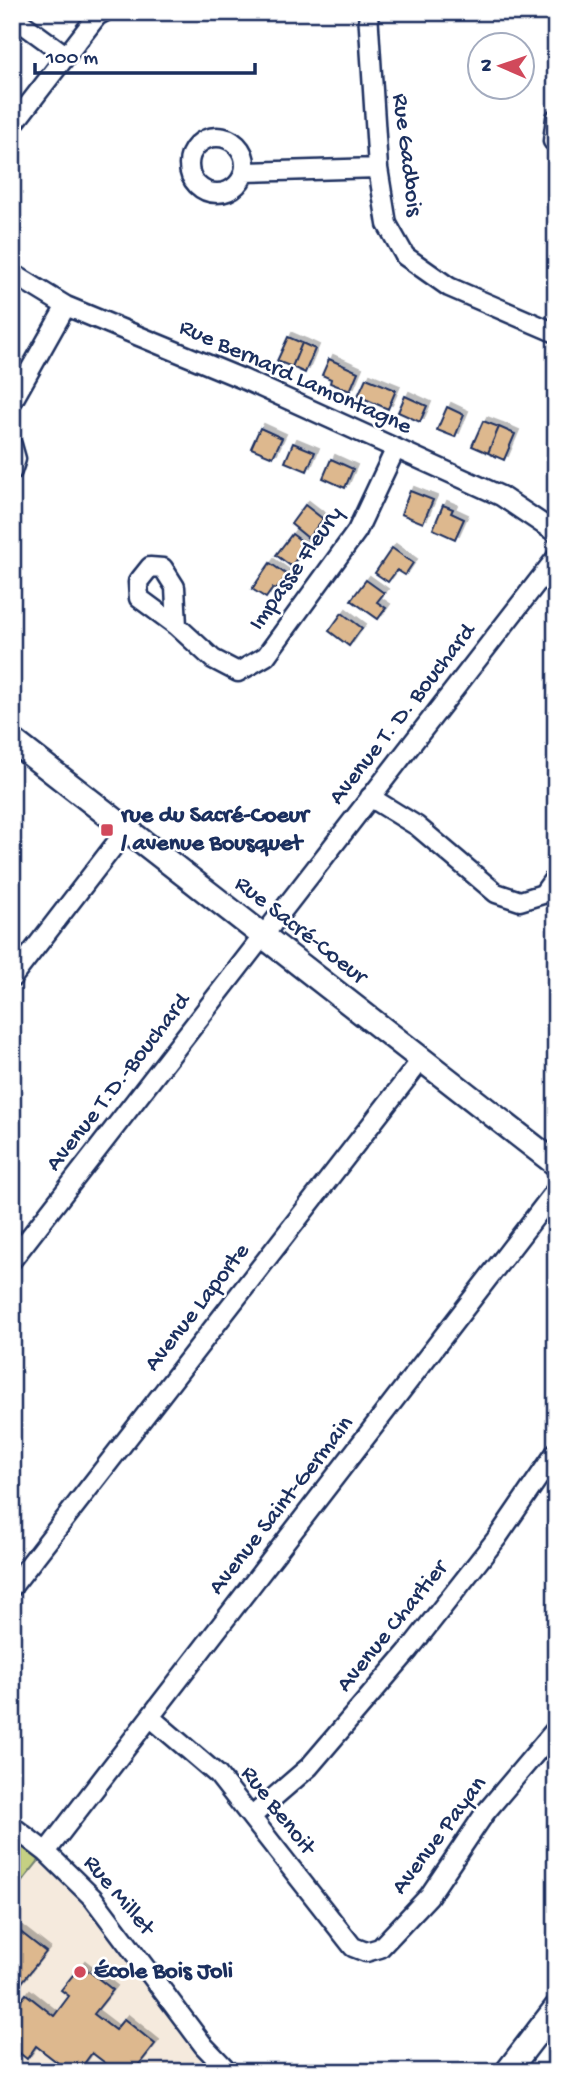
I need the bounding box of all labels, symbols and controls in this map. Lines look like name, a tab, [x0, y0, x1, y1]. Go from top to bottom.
scale bar	[35, 32, 256, 76]
north arrow	[466, 32, 536, 102]
text: 100 m	[45, 47, 98, 72]
text: N	[476, 59, 499, 72]
street label: Rue Gadbois	[384, 92, 428, 219]
street label: Rue Bernard Lamontagne	[174, 314, 416, 443]
street label: Impasse Fleury	[243, 501, 351, 637]
street label: Avenue T. D. Bouchard	[323, 617, 484, 811]
place label: rue du Sacré-Coeur / avenue Bousquet	[120, 802, 311, 859]
marker: rue du Sacré-Coeur / avenue Bousquet	[99, 822, 115, 838]
street label: Rue Sacré-Coeur	[228, 870, 374, 993]
street label: Avenue T.D.-Bouchard	[40, 987, 199, 1178]
street label: Avenue Laporte	[139, 1238, 257, 1378]
street label: Avenue Saint-Germain	[203, 1410, 361, 1601]
street label: Avenue Chartier	[331, 1553, 457, 1699]
street label: Rue Benoit	[233, 1761, 322, 1863]
street label: Avenue Payan	[386, 1771, 494, 1901]
street label: Rue Millet	[76, 1850, 162, 1944]
place label: École Bois Joli	[94, 1958, 233, 1987]
marker: École Bois Joli	[72, 1964, 88, 1980]

